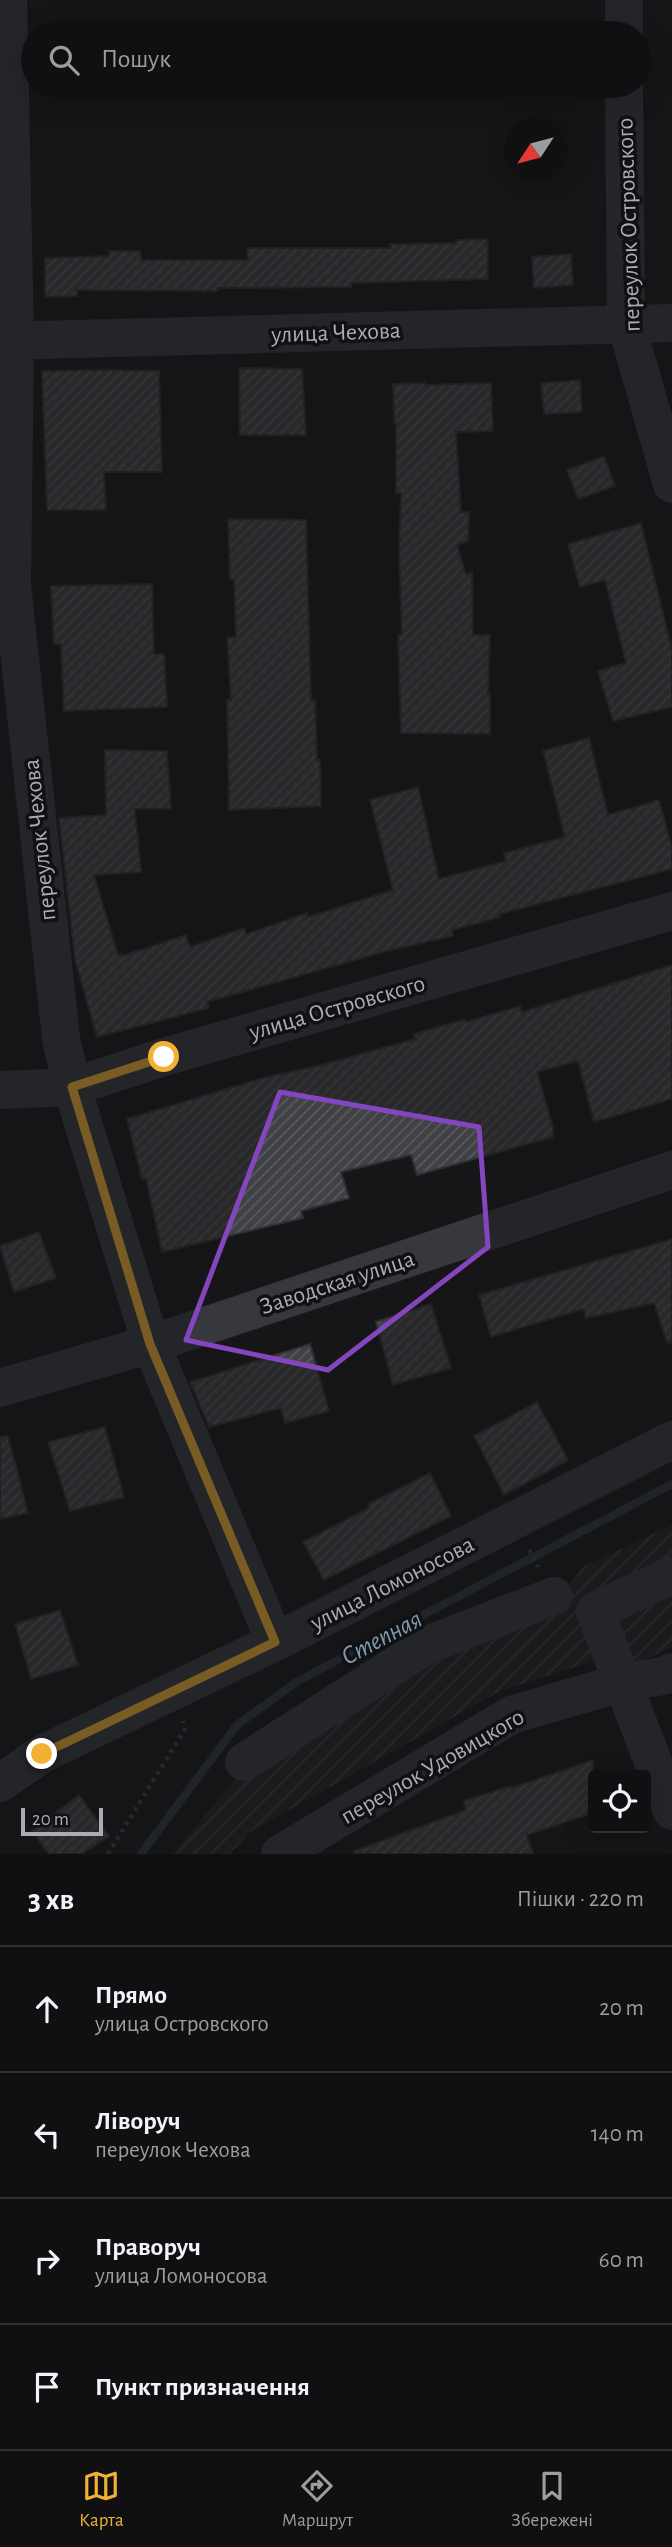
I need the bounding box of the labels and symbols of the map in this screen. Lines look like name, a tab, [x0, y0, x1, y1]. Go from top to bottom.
street label: переулок Островского	[613, 118, 645, 332]
north arrow	[504, 119, 567, 182]
street label: улица Чехова	[270, 319, 401, 347]
street label: переулок Чехова	[20, 758, 60, 922]
street label: улица Островского	[246, 971, 428, 1045]
route start	[148, 1041, 179, 1072]
street label: Заводская улица	[257, 1247, 417, 1319]
street label: улица Ломоносова	[306, 1532, 478, 1636]
water label: Степная	[337, 1606, 426, 1670]
street label: переулок Удовицкого	[337, 1705, 528, 1829]
route end	[26, 1738, 57, 1769]
scale bar	[21, 1805, 103, 1837]

